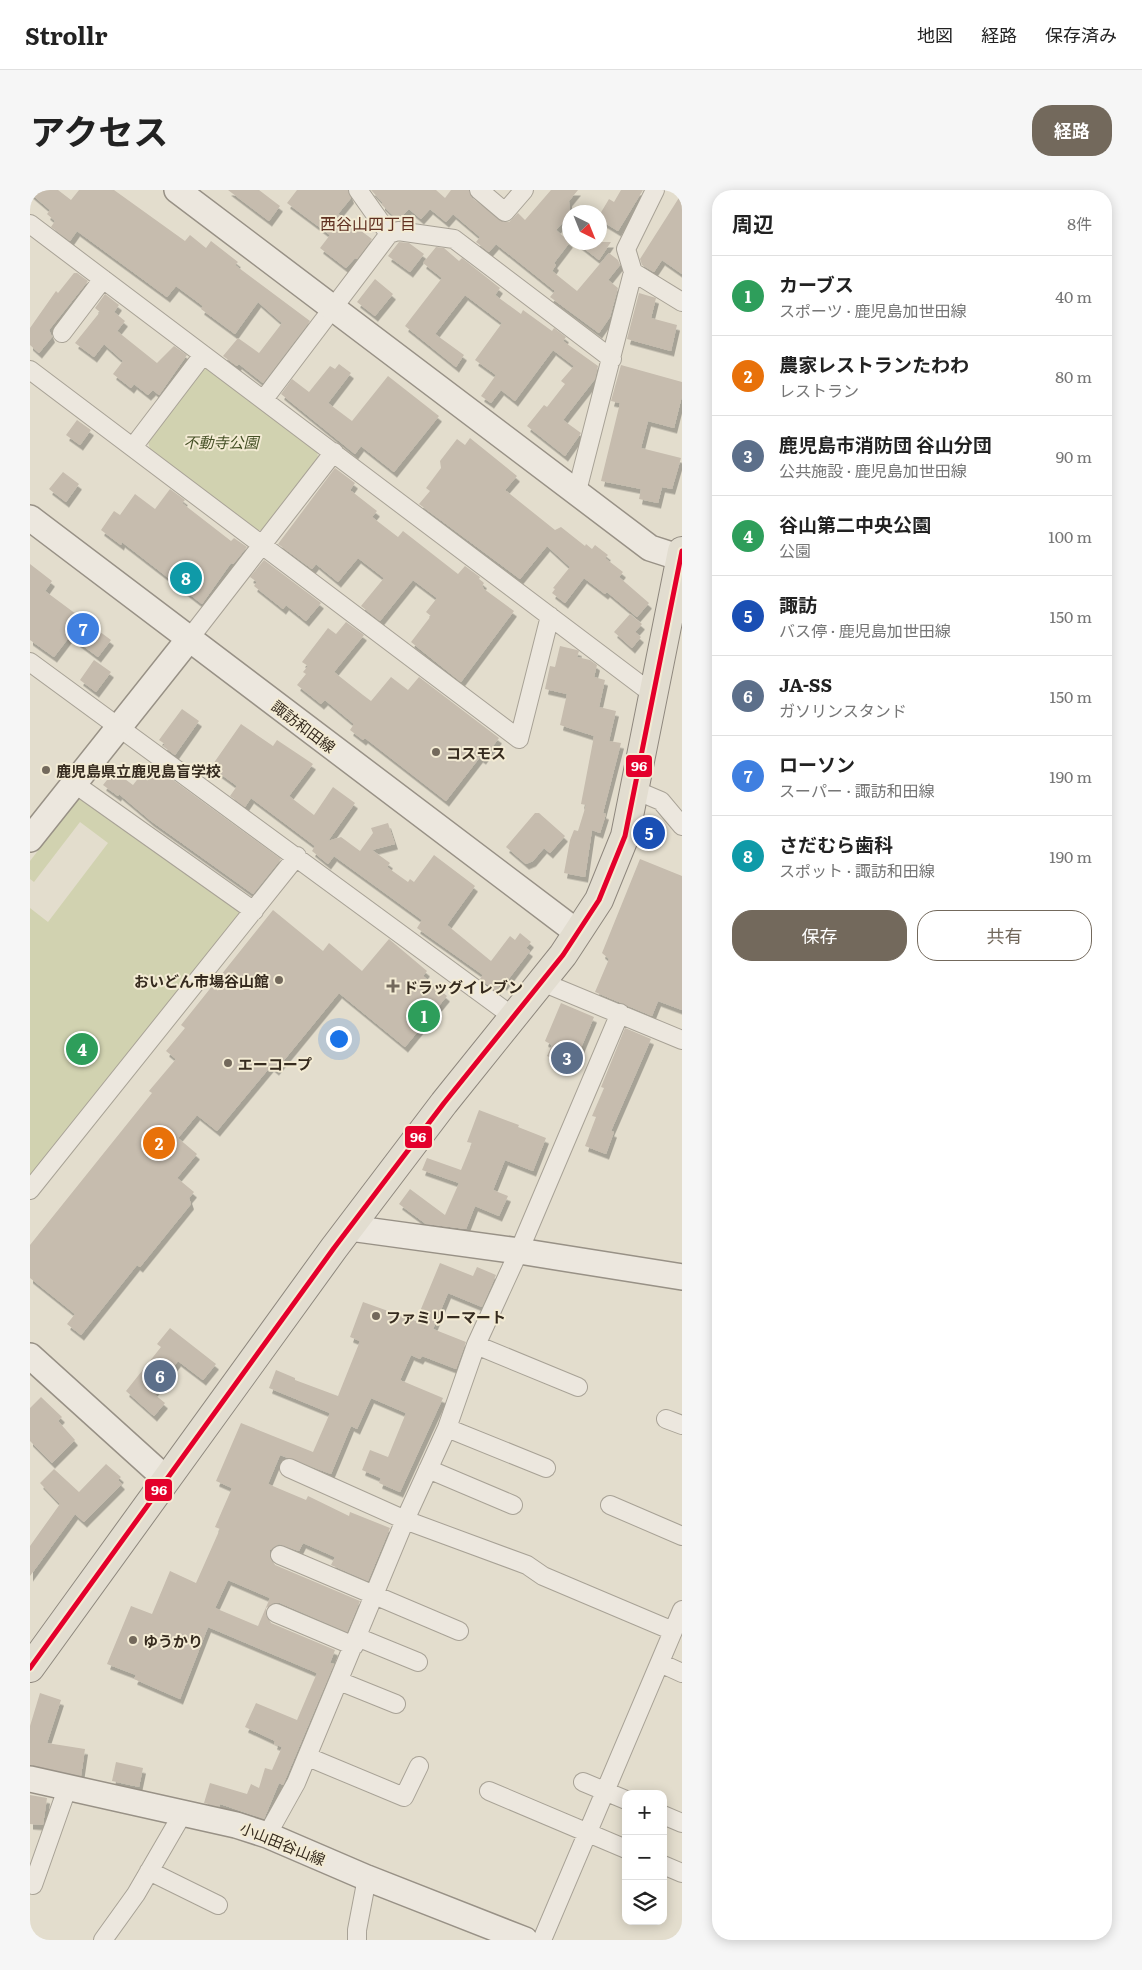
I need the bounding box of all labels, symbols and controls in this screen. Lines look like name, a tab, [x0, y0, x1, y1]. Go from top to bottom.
text: Strollr	[25, 17, 108, 52]
text: 地図	[917, 21, 953, 48]
text: 経路	[981, 21, 1017, 48]
text: 保存済み	[1045, 21, 1117, 48]
text: アクセス	[30, 104, 168, 156]
button: 経路	[1032, 105, 1112, 156]
north arrow	[562, 205, 607, 250]
text: 周辺	[732, 207, 774, 238]
district label: 西谷山四丁目	[320, 211, 416, 235]
text: 8件	[1067, 211, 1092, 235]
text: カーブス	[779, 270, 854, 298]
text: 1	[745, 284, 751, 308]
text: 40 m	[1055, 284, 1092, 308]
text: スポーツ · 鹿児島加世田線	[779, 298, 966, 322]
text: 農家レストランたわわ	[779, 350, 969, 378]
text: 2	[744, 364, 752, 388]
text: 80 m	[1055, 364, 1092, 388]
text: レストラン	[779, 378, 859, 402]
park label: 不動寺公園	[183, 430, 260, 453]
text: 鹿児島市消防団 谷山分団	[779, 430, 992, 458]
text: 3	[744, 444, 752, 468]
text: 90 m	[1056, 444, 1092, 468]
text: 公共施設 · 鹿児島加世田線	[779, 458, 967, 482]
text: 谷山第二中央公園	[779, 510, 931, 538]
text: 4	[743, 524, 753, 548]
text: 100 m	[1048, 524, 1092, 548]
text: 公園	[779, 538, 811, 562]
pin: 8	[170, 559, 202, 597]
text: 諏訪	[779, 590, 817, 618]
text: 5	[744, 604, 752, 628]
text: 150 m	[1049, 604, 1092, 628]
pin: 7	[67, 610, 99, 648]
text: バス停 · 鹿児島加世田線	[779, 618, 951, 642]
text: JA-SS	[779, 670, 832, 698]
text: 6	[743, 684, 753, 708]
text: 150 m	[1049, 684, 1092, 708]
street label: 諏訪和田線	[267, 694, 341, 758]
text: ガソリンスタンド	[779, 698, 907, 722]
place label: コスモス	[446, 741, 506, 764]
marker: コスモス	[430, 746, 442, 758]
text: ローソン	[779, 750, 855, 778]
line badge: 96	[625, 754, 653, 778]
text: 96	[631, 755, 647, 775]
place label: 鹿児島県立鹿児島盲学校	[56, 759, 221, 782]
marker: 鹿児島県立鹿児島盲学校	[40, 764, 52, 776]
text: 7	[744, 764, 752, 788]
text: 190 m	[1049, 764, 1092, 788]
text: スーパー · 諏訪和田線	[779, 778, 935, 802]
pin: 5	[633, 814, 665, 852]
text: さだむら歯科	[779, 830, 893, 858]
text: 8	[743, 844, 753, 868]
text: 190 m	[1049, 844, 1092, 868]
text: スポット · 諏訪和田線	[779, 858, 935, 882]
button: 保存	[732, 910, 907, 961]
button: 共有	[917, 910, 1092, 961]
place label: おいどん市場谷山館	[134, 969, 269, 992]
marker: おいどん市場谷山館	[273, 974, 285, 986]
place label: ドラッグイレブン	[403, 975, 523, 998]
marker: ドラッグイレブン	[387, 980, 399, 992]
pin: 1	[408, 997, 440, 1035]
your location	[326, 1026, 352, 1052]
pin: 4	[66, 1030, 98, 1068]
pin: 3	[551, 1039, 583, 1077]
place label: エーコープ	[238, 1052, 312, 1075]
marker: エーコープ	[222, 1057, 234, 1069]
pin: 2	[143, 1124, 175, 1162]
line badge: 96	[404, 1125, 433, 1149]
text: 96	[410, 1126, 426, 1146]
place label: ファミリーマート	[386, 1305, 506, 1328]
marker: ファミリーマート	[370, 1310, 382, 1322]
pin: 6	[144, 1357, 176, 1395]
line badge: 96	[144, 1478, 173, 1502]
text: 96	[151, 1479, 167, 1499]
place label: ゆうかり	[143, 1629, 203, 1652]
marker: ゆうかり	[127, 1634, 139, 1646]
map controls	[622, 1790, 667, 1925]
button: +	[622, 1790, 667, 1835]
street label: 小山田谷山線	[237, 1815, 329, 1871]
button: −	[622, 1835, 667, 1880]
button: layers	[622, 1880, 667, 1925]

